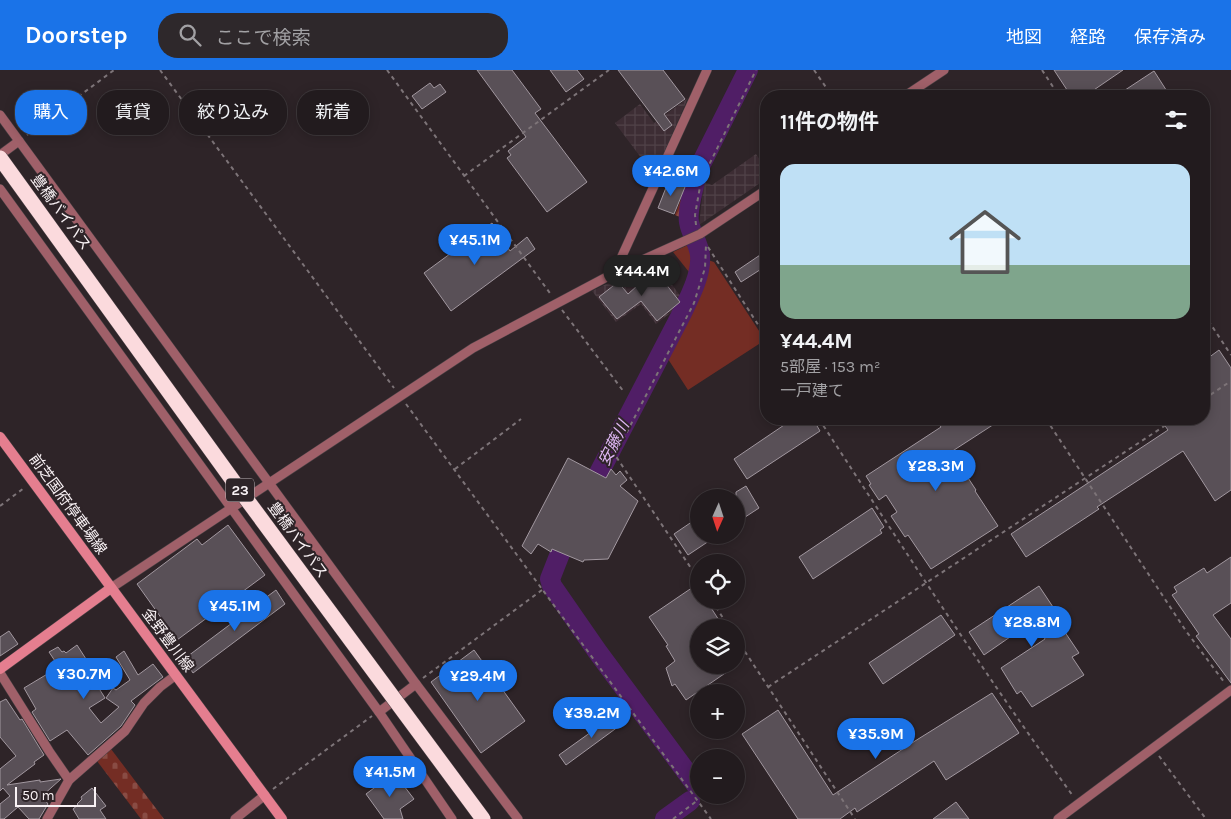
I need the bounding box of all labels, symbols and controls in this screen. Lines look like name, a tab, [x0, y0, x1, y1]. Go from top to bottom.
search box	[158, 13, 508, 58]
text: Doorstep	[25, 21, 128, 49]
icon: search	[176, 21, 204, 49]
text: 地図	[1006, 26, 1042, 48]
text: 経路	[1070, 26, 1106, 48]
text: 保存済み	[1134, 26, 1206, 48]
text: ここで検索	[216, 27, 311, 49]
chip: 購入	[15, 90, 87, 135]
chip: 賃貸	[97, 90, 169, 135]
chip: 絞り込み	[179, 90, 287, 135]
chip: 新着	[297, 90, 369, 135]
icon: filters	[1162, 106, 1190, 134]
text: 11件の物件	[780, 110, 879, 134]
pin: ¥42.6M	[630, 154, 712, 197]
text: ¥42.6M	[643, 161, 699, 180]
street label: 豊橋バイパス	[27, 170, 95, 254]
icon: home	[940, 197, 1030, 287]
pin: ¥45.1M	[434, 224, 516, 266]
text: ¥45.1M	[449, 230, 501, 249]
pin: ¥44.4M	[601, 254, 683, 297]
text: ¥44.4M	[614, 261, 670, 280]
text: ¥44.4M	[780, 329, 853, 353]
text: 5部屋 · 153 m²	[780, 357, 880, 376]
text: 一戸建て	[780, 381, 844, 400]
water label: 安藤川	[594, 416, 634, 469]
street label: 前芝国府停車場線	[25, 450, 111, 558]
pin: ¥28.3M	[895, 450, 977, 492]
text: ¥28.3M	[908, 456, 964, 475]
road number: 23	[226, 478, 254, 502]
north arrow	[690, 489, 745, 544]
map controls	[690, 489, 745, 804]
street label: 豊橋バイパス	[264, 498, 332, 582]
button: locate	[690, 554, 745, 609]
pin: ¥45.1M	[194, 590, 276, 632]
text: ¥45.1M	[209, 596, 261, 615]
street label: 金野豊川線	[138, 605, 198, 675]
pin: ¥28.8M	[991, 606, 1073, 648]
text: ¥28.8M	[1003, 612, 1061, 631]
button: layers	[690, 619, 745, 674]
pin: ¥30.7M	[43, 658, 125, 700]
pin: ¥29.4M	[437, 660, 519, 702]
text: ¥30.7M	[57, 664, 111, 683]
text: ¥29.4M	[450, 666, 506, 685]
button: +	[690, 684, 745, 739]
pin: ¥39.2M	[551, 696, 633, 739]
text: ¥39.2M	[564, 703, 620, 722]
pin: ¥35.9M	[835, 718, 917, 760]
text: ¥35.9M	[848, 724, 904, 743]
button: −	[690, 749, 745, 804]
pin: ¥41.5M	[349, 756, 431, 798]
text: ¥41.5M	[364, 762, 416, 781]
scale bar	[15, 784, 96, 807]
text: 50 m	[22, 787, 55, 804]

